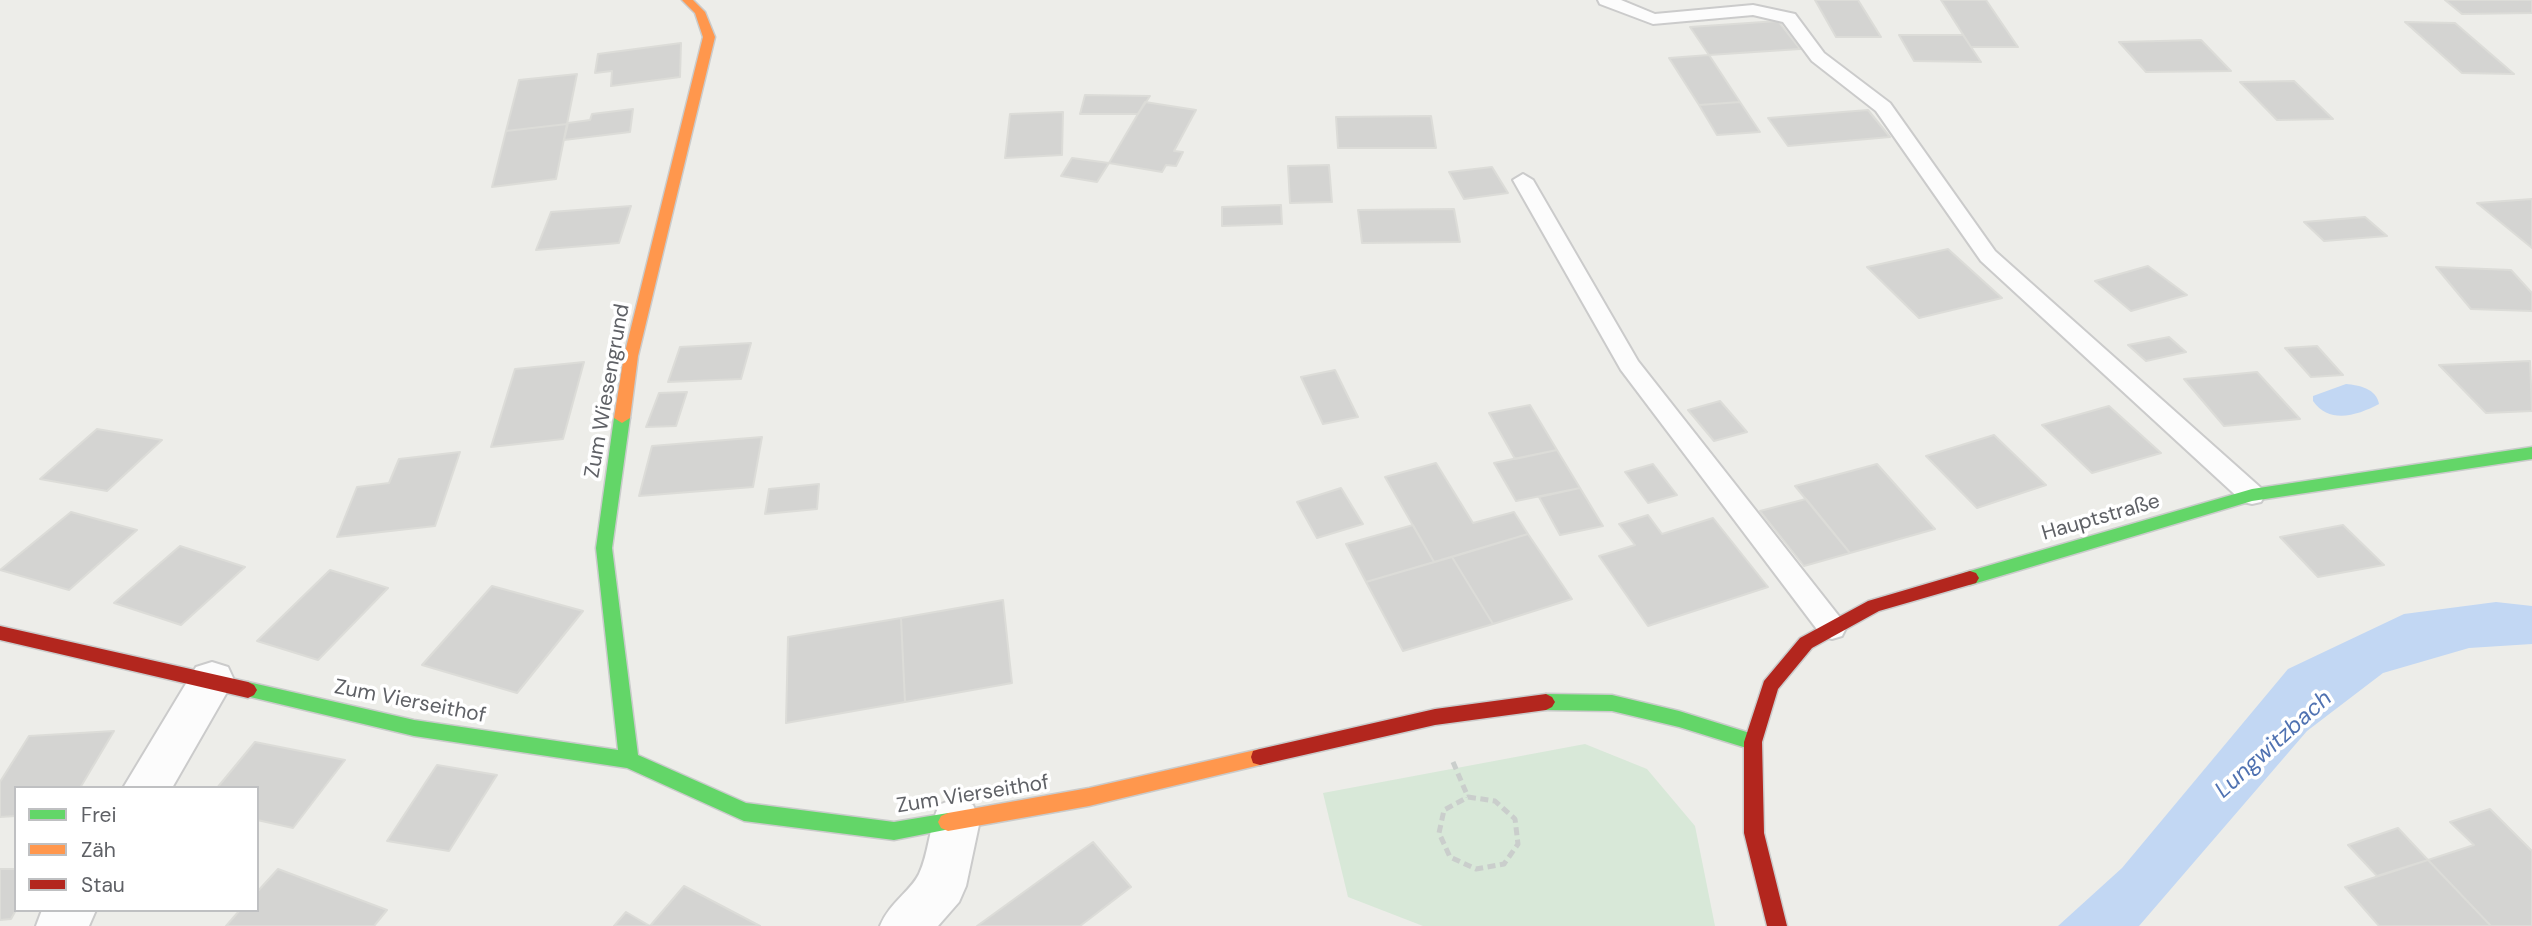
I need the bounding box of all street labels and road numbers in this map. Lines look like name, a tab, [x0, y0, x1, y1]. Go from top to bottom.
street label: Zum Wiesengrund	[580, 302, 636, 480]
street label: Hauptstraße	[2039, 489, 2163, 547]
street label: Zum Vierseithof	[332, 675, 488, 729]
street label: Zum Vierseithof	[895, 771, 1051, 819]

